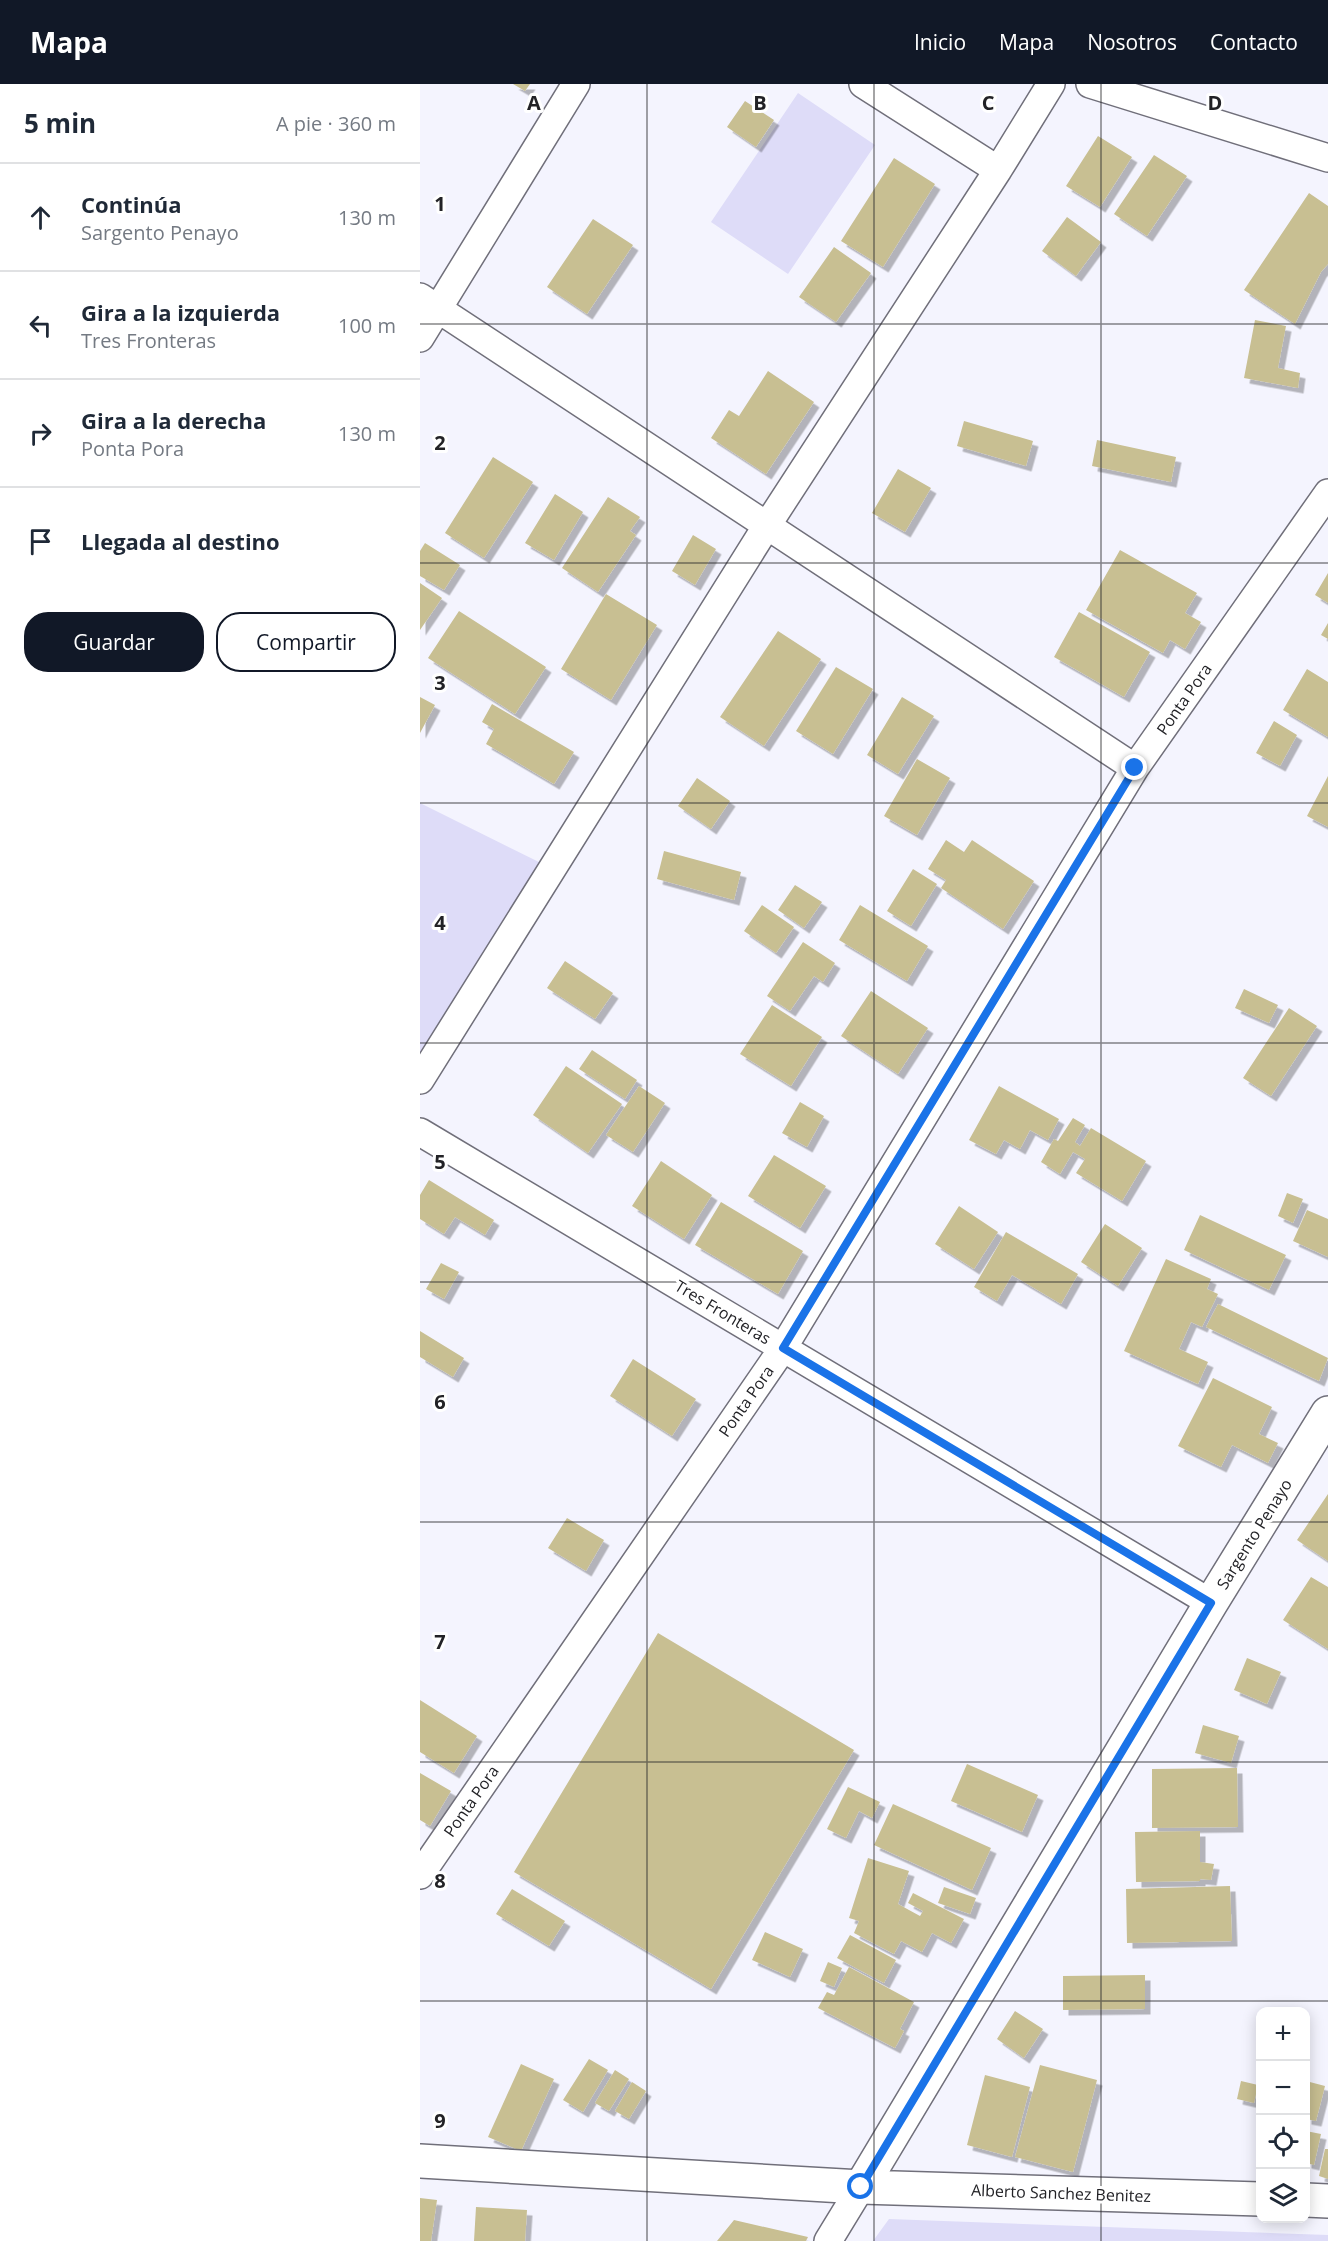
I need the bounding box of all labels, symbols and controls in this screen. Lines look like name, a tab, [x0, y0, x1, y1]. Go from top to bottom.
text: Mapa	[30, 23, 108, 61]
text: Inicio	[914, 28, 966, 56]
text: Mapa	[999, 28, 1054, 56]
text: Nosotros	[1087, 28, 1177, 56]
text: Contacto	[1210, 28, 1298, 56]
text: A	[527, 89, 541, 116]
text: B	[753, 89, 767, 116]
text: C	[982, 89, 995, 116]
text: D	[1208, 89, 1222, 116]
text: 5 min	[24, 105, 96, 141]
text: A pie · 360 m	[276, 110, 396, 137]
text: Continúa	[81, 189, 182, 219]
text: 1	[434, 190, 446, 217]
icon: ahead	[24, 201, 57, 234]
text: 130 m	[338, 204, 396, 231]
text: Sargento Penayo	[81, 219, 239, 246]
text: Gira a la izquierda	[81, 297, 280, 327]
icon: left	[24, 309, 57, 342]
text: 100 m	[338, 312, 396, 339]
text: Tres Fronteras	[81, 327, 216, 354]
text: Gira a la derecha	[81, 405, 266, 435]
icon: right	[24, 417, 57, 450]
text: 130 m	[338, 420, 396, 447]
text: 2	[434, 429, 446, 456]
text: Ponta Pora	[81, 435, 184, 462]
icon: arrive	[24, 525, 57, 558]
text: Llegada al destino	[81, 526, 280, 556]
button: Guardar	[24, 612, 204, 672]
button: Compartir	[216, 612, 396, 672]
street label: Ponta Pora	[1151, 659, 1217, 739]
text: 3	[434, 669, 446, 696]
route end	[1121, 754, 1147, 780]
text: 4	[434, 909, 446, 936]
text: 5	[434, 1148, 446, 1175]
street label: Tres Fronteras	[671, 1275, 775, 1349]
street label: Ponta Pora	[713, 1361, 779, 1441]
text: 6	[434, 1388, 446, 1415]
street label: Sargento Penayo	[1211, 1475, 1297, 1593]
text: 7	[434, 1628, 446, 1655]
street label: Ponta Pora	[438, 1761, 504, 1841]
text: 8	[434, 1867, 446, 1894]
map controls	[1256, 2007, 1310, 2223]
button: +	[1256, 2007, 1310, 2061]
button: −	[1256, 2061, 1310, 2115]
text: 9	[434, 2107, 446, 2134]
button: locate	[1256, 2115, 1310, 2169]
button: layers	[1256, 2169, 1310, 2223]
route start	[847, 2173, 873, 2199]
street label: Alberto Sanchez Benitez	[971, 2179, 1151, 2207]

